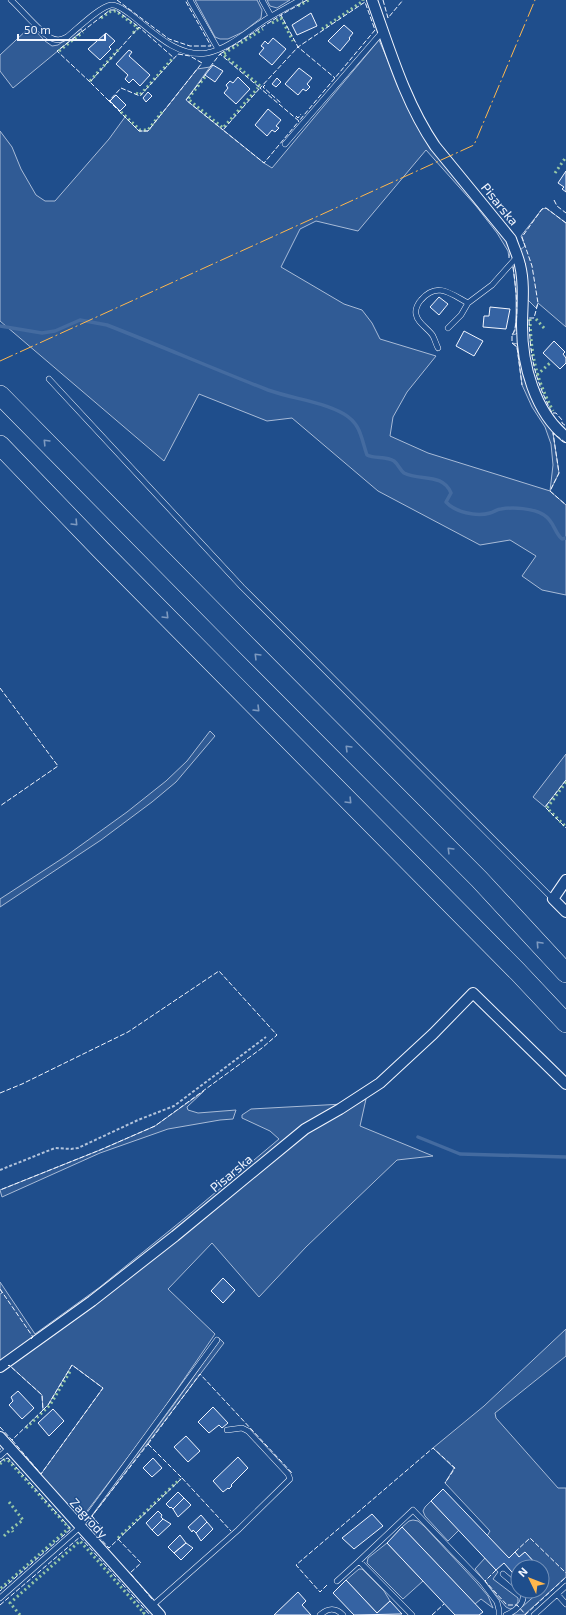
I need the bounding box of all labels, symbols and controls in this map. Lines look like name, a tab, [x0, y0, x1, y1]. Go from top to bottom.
scale bar	[18, 16, 105, 42]
text: 50 m	[24, 22, 51, 36]
street label: Pisarska	[478, 179, 522, 229]
one-way arrow	[43, 439, 51, 447]
one-way arrow	[70, 518, 78, 526]
one-way arrow	[161, 611, 169, 619]
one-way arrow	[254, 653, 261, 661]
one-way arrow	[252, 704, 260, 712]
one-way arrow	[345, 745, 353, 753]
one-way arrow	[344, 796, 352, 804]
one-way arrow	[447, 847, 455, 855]
one-way arrow	[537, 942, 544, 949]
street label: Pisarska	[207, 1151, 255, 1195]
street label: Zagrody	[67, 1495, 111, 1541]
north arrow	[510, 1559, 550, 1599]
text: N	[515, 1564, 530, 1579]

